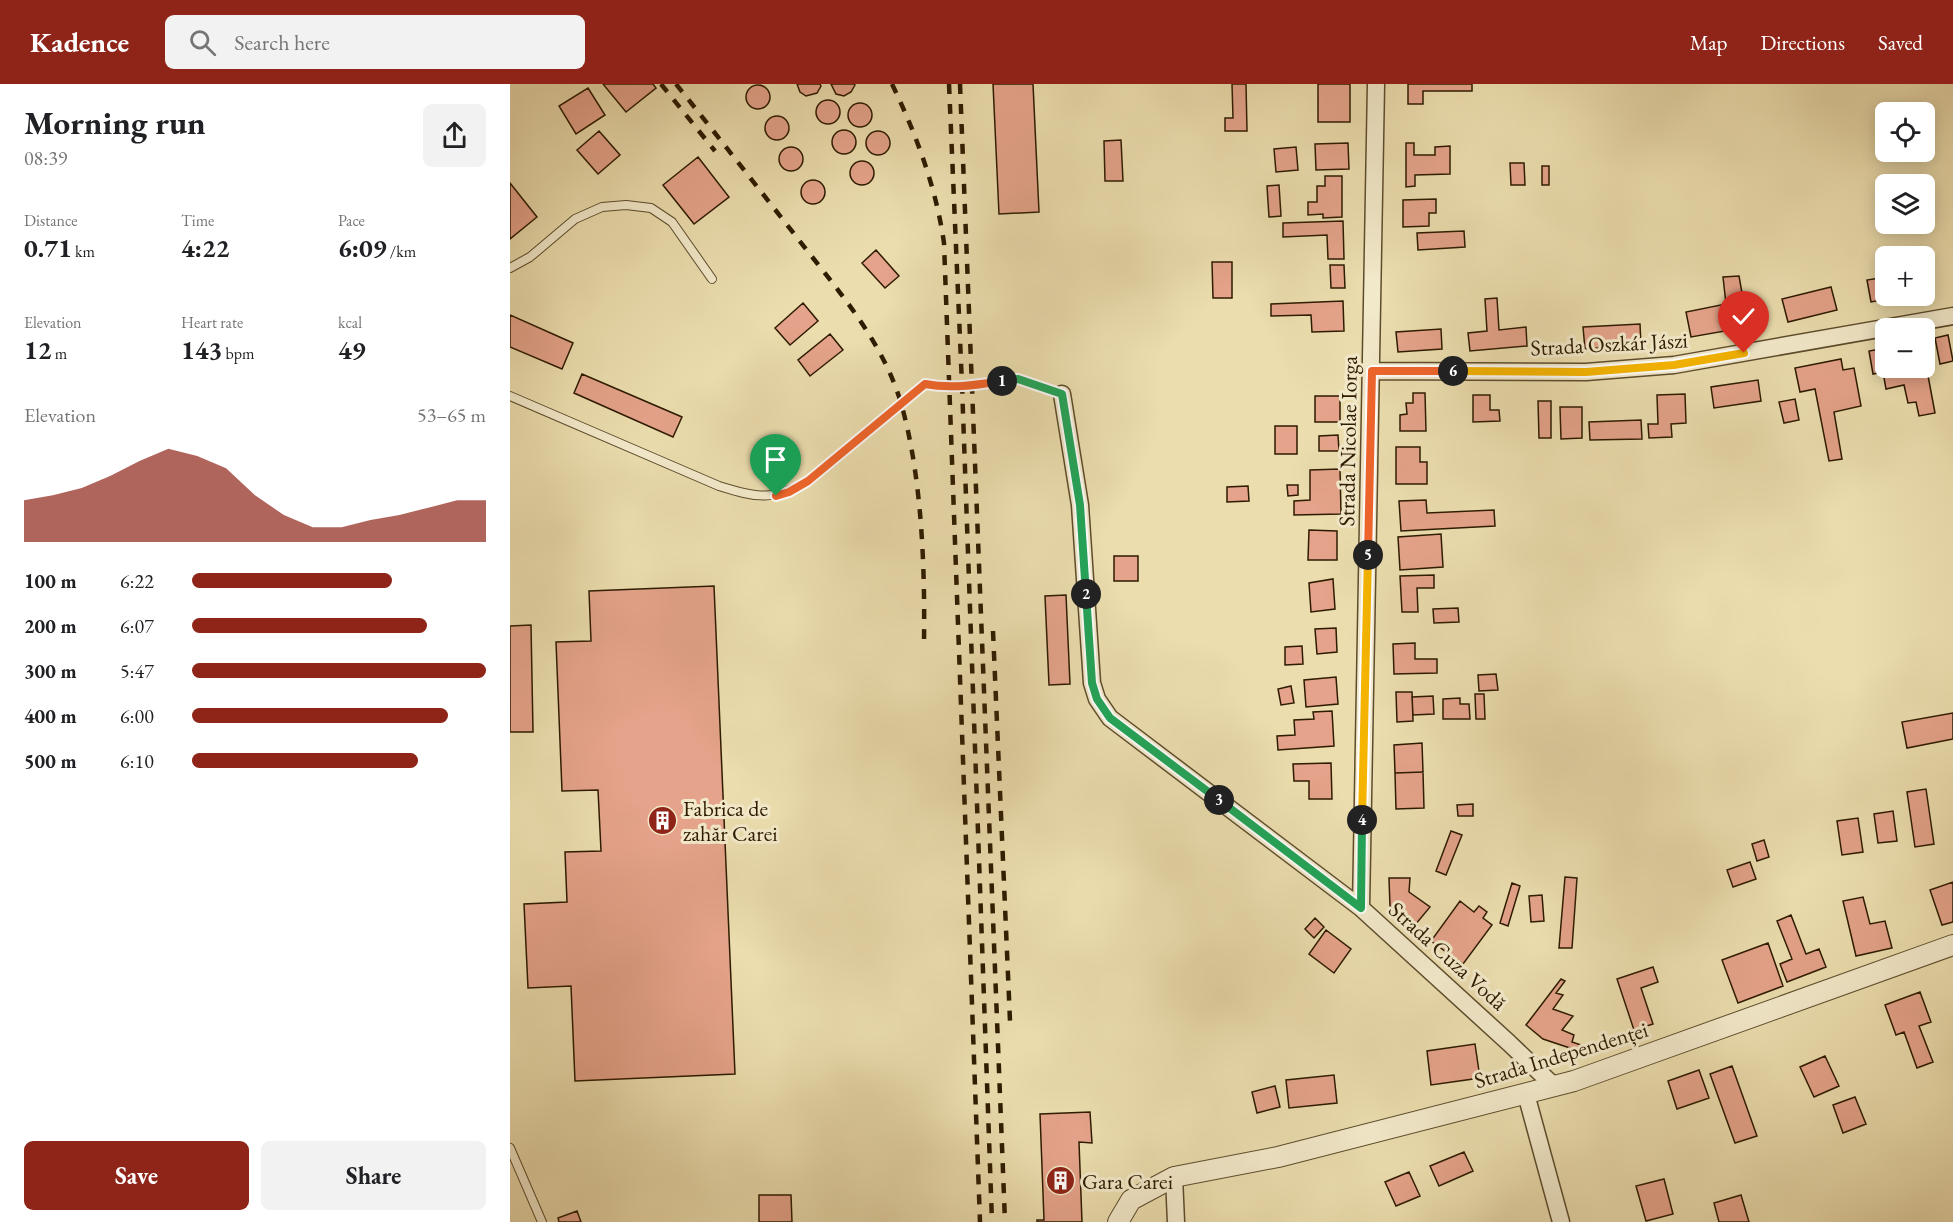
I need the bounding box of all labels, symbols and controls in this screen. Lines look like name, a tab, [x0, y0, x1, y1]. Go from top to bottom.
search box	[165, 15, 585, 69]
text: Kadence	[30, 24, 129, 60]
icon: search	[186, 26, 219, 59]
text: Search here	[234, 28, 330, 57]
text: Map	[1690, 29, 1727, 56]
text: Directions	[1760, 29, 1845, 56]
text: Saved	[1878, 29, 1923, 56]
text: Morning run	[24, 101, 206, 144]
map controls	[1875, 102, 1935, 378]
button: locate	[1875, 102, 1935, 162]
button: share	[423, 104, 486, 167]
text: 08:39	[24, 145, 67, 171]
button: layers	[1875, 174, 1935, 234]
text: Distance	[24, 210, 77, 231]
text: Time	[181, 210, 214, 231]
text: Pace	[338, 210, 365, 231]
text: 0.71	[24, 231, 72, 265]
text: 4:22	[181, 231, 230, 265]
text: 6:09	[338, 231, 387, 265]
text: km	[72, 241, 95, 262]
text: /km	[387, 241, 416, 262]
button: +	[1875, 246, 1935, 306]
pin	[1718, 291, 1769, 353]
icon: check	[1727, 300, 1760, 333]
text: Elevation	[24, 312, 82, 333]
text: Heart rate	[181, 312, 243, 333]
text: kcal	[338, 312, 362, 333]
button: −	[1875, 318, 1935, 378]
street label: Strada Oszkár Jászi	[1530, 325, 1688, 363]
text: 12	[24, 333, 52, 367]
text: 143	[181, 333, 222, 367]
text: 49	[338, 333, 366, 367]
text: m	[52, 343, 67, 364]
text: bpm	[222, 343, 254, 364]
street label: Strada Nicolae Iorga	[1332, 355, 1364, 527]
pin: 6	[1438, 356, 1468, 386]
text: 6	[1449, 360, 1457, 381]
pin: 1	[987, 366, 1017, 396]
text: 1	[998, 370, 1006, 391]
text: Elevation	[24, 402, 96, 428]
text: 53–65 m	[417, 402, 486, 428]
pin	[750, 434, 801, 496]
icon: arrive	[759, 443, 792, 476]
pin: 5	[1353, 540, 1383, 570]
text: 5	[1364, 544, 1372, 565]
text: 100 m	[24, 568, 77, 594]
text: 6:22	[120, 568, 154, 594]
pin: 2	[1071, 579, 1101, 609]
text: 2	[1082, 583, 1090, 604]
text: 200 m	[24, 613, 77, 639]
text: 6:07	[120, 613, 154, 639]
text: 300 m	[24, 658, 77, 684]
text: 5:47	[120, 658, 154, 684]
text: 400 m	[24, 703, 77, 729]
text: 6:00	[120, 703, 154, 729]
text: 500 m	[24, 748, 77, 774]
text: 6:10	[120, 748, 154, 774]
pin: 3	[1204, 785, 1234, 815]
text: 3	[1215, 789, 1223, 810]
place label: Fabrica de zahăr Carei	[683, 794, 778, 848]
building icon: Fabrica de zahăr Carei	[646, 805, 678, 837]
pin: 4	[1347, 805, 1377, 835]
text: 4	[1358, 809, 1366, 830]
street label: Strada Cuza Vodă	[1383, 895, 1513, 1017]
street label: Strada Independenței	[1471, 1015, 1651, 1095]
button: Save	[24, 1141, 249, 1210]
button: Share	[261, 1141, 486, 1210]
building icon: Gara Carei	[1045, 1165, 1077, 1197]
place label: Gara Carei	[1082, 1167, 1173, 1196]

